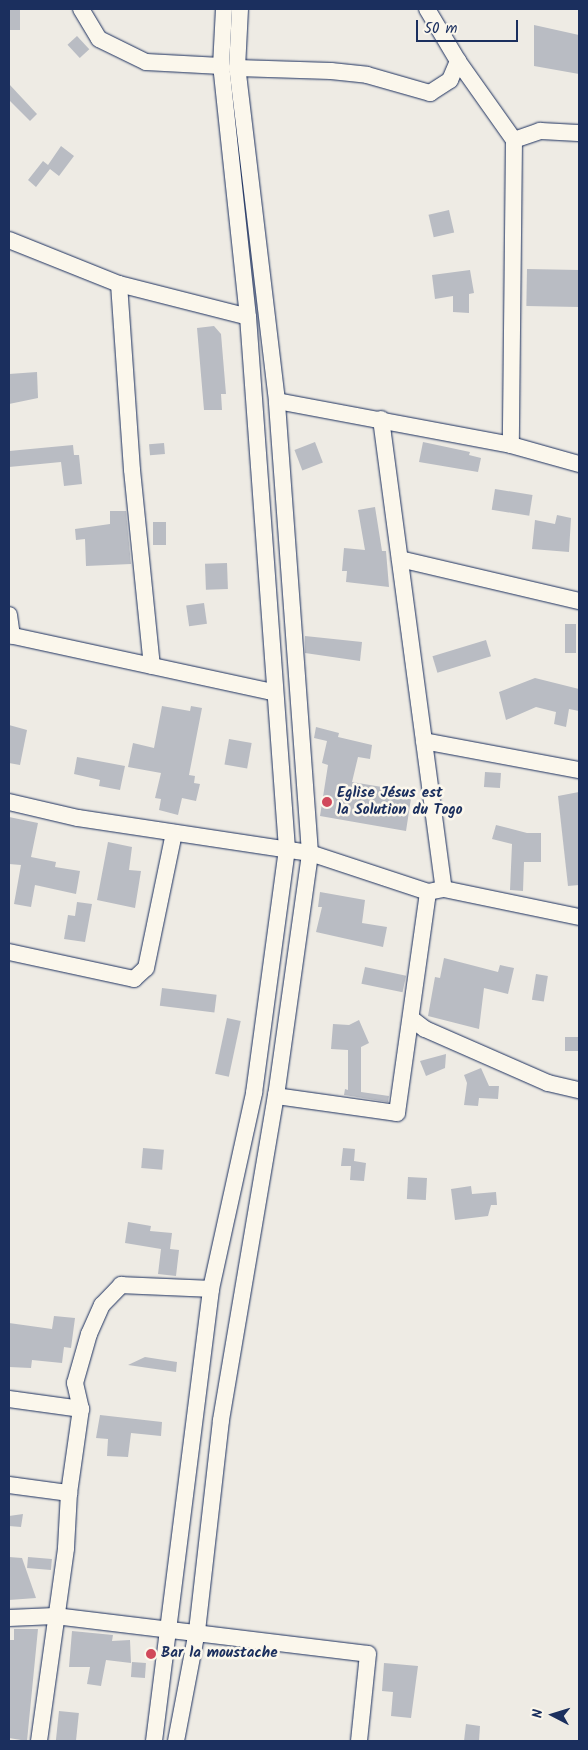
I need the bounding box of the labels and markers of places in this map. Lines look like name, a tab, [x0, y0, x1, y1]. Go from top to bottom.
place label: Eglise Jésus est la Solution du Togo	[337, 784, 463, 819]
marker: Eglise Jésus est la Solution du Togo	[321, 796, 333, 808]
place label: Bar la moustache	[161, 1645, 278, 1663]
marker: Bar la moustache	[145, 1648, 157, 1660]

